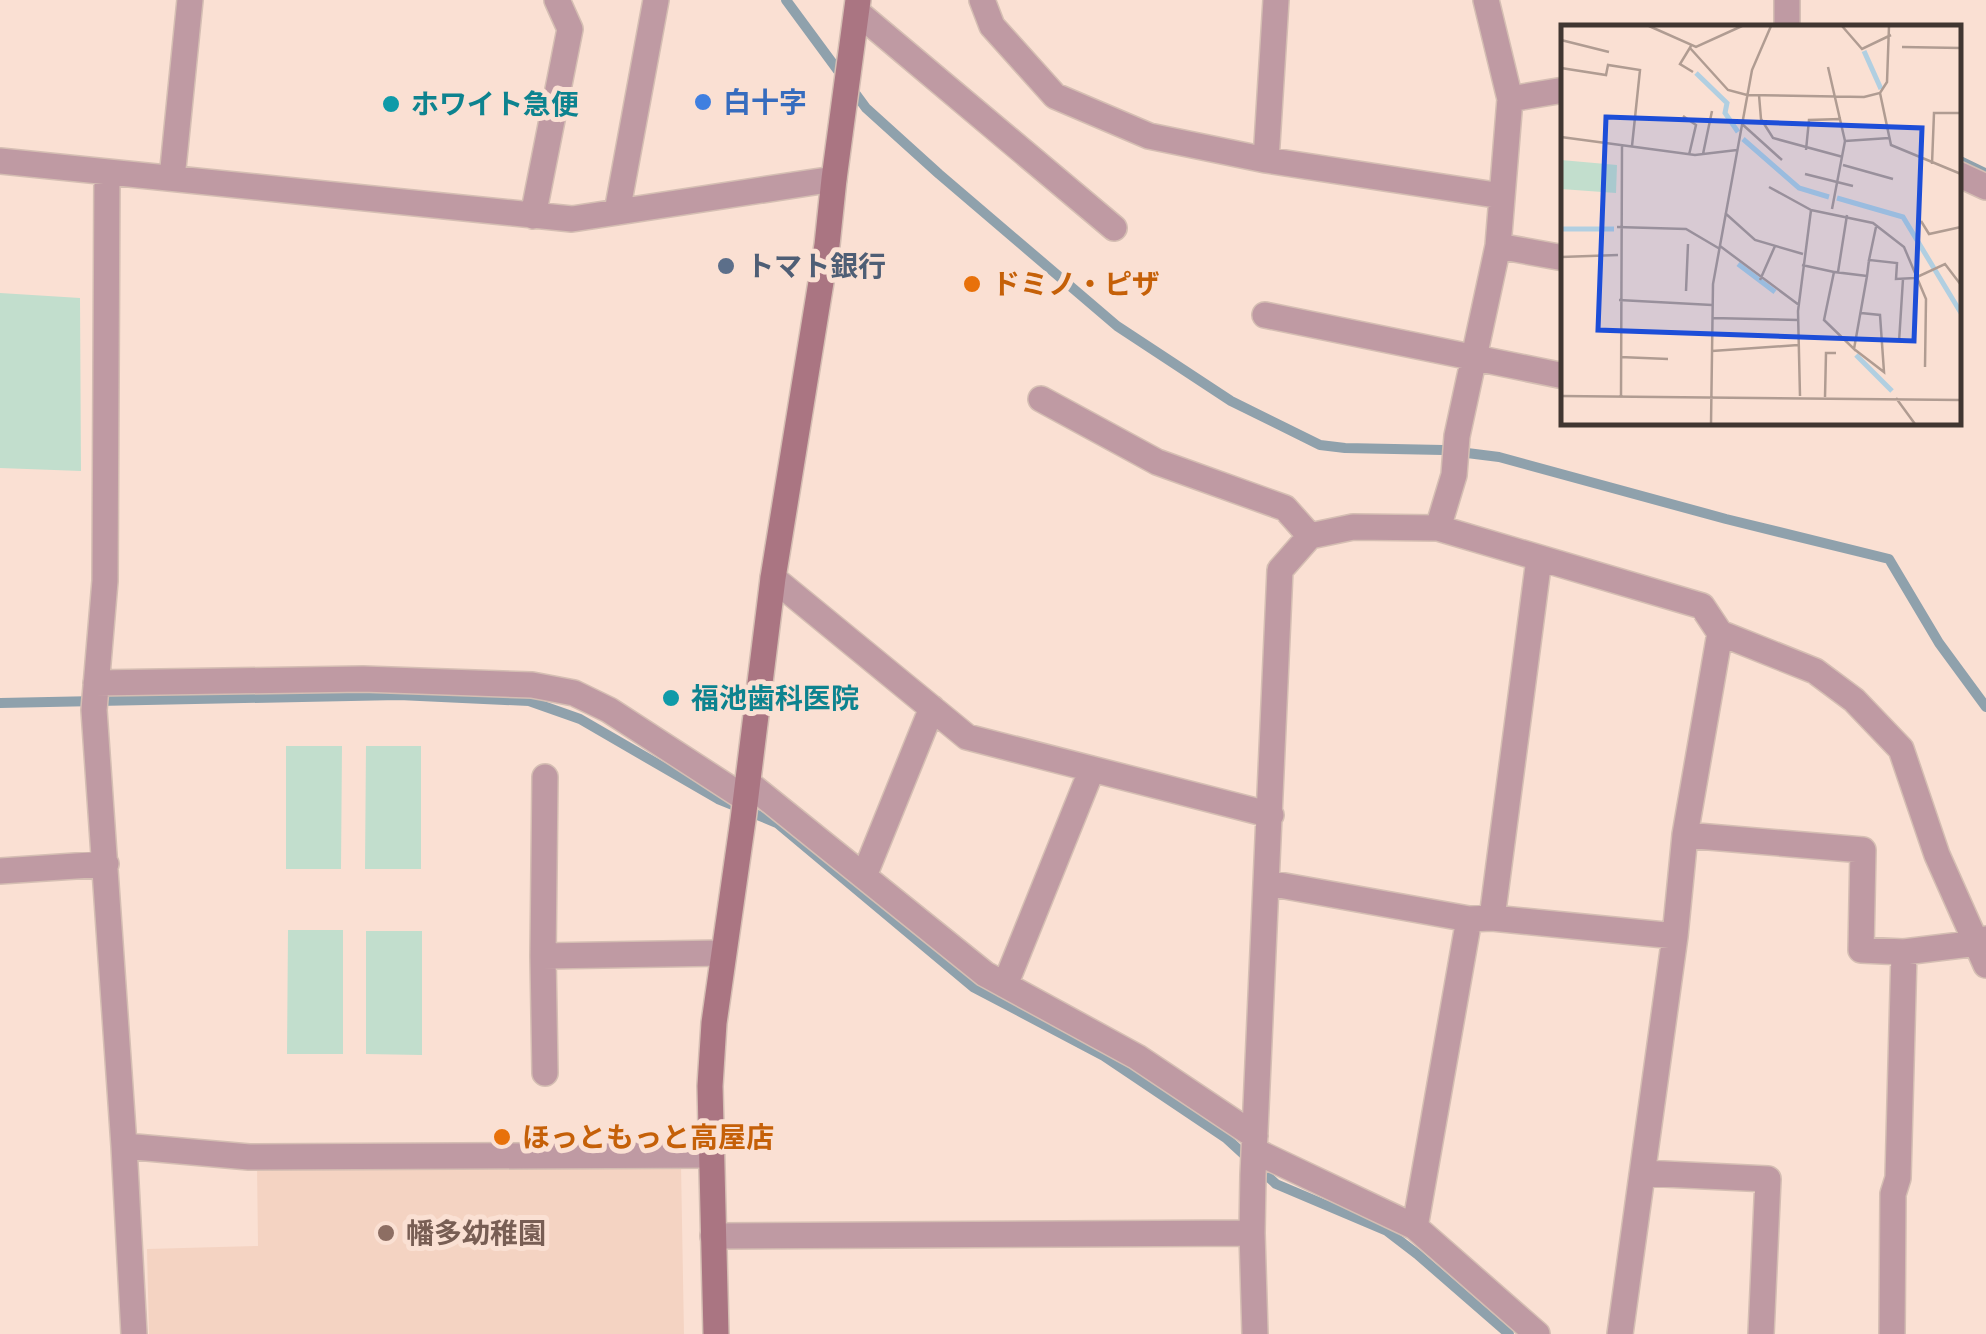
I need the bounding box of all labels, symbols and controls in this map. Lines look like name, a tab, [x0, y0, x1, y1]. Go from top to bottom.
inset map	[1561, 25, 1961, 425]
place label: 白十字	[723, 84, 807, 120]
place label: ホワイト急便	[411, 86, 579, 122]
marker: 白十字	[692, 91, 714, 113]
marker: ホワイト急便	[380, 93, 402, 115]
place label: トマト銀行	[746, 248, 886, 284]
marker: トマト銀行	[715, 255, 737, 277]
place label: ドミノ・ピザ	[992, 266, 1160, 302]
marker: ドミノ・ピザ	[961, 273, 983, 295]
place label: 福池歯科医院	[691, 680, 859, 716]
marker: 福池歯科医院	[660, 687, 682, 709]
place label: ほっともっと高屋店	[522, 1119, 774, 1155]
marker: ほっともっと高屋店	[491, 1126, 513, 1148]
place label: 幡多幼稚園	[406, 1215, 546, 1251]
marker: 幡多幼稚園	[375, 1222, 397, 1244]

